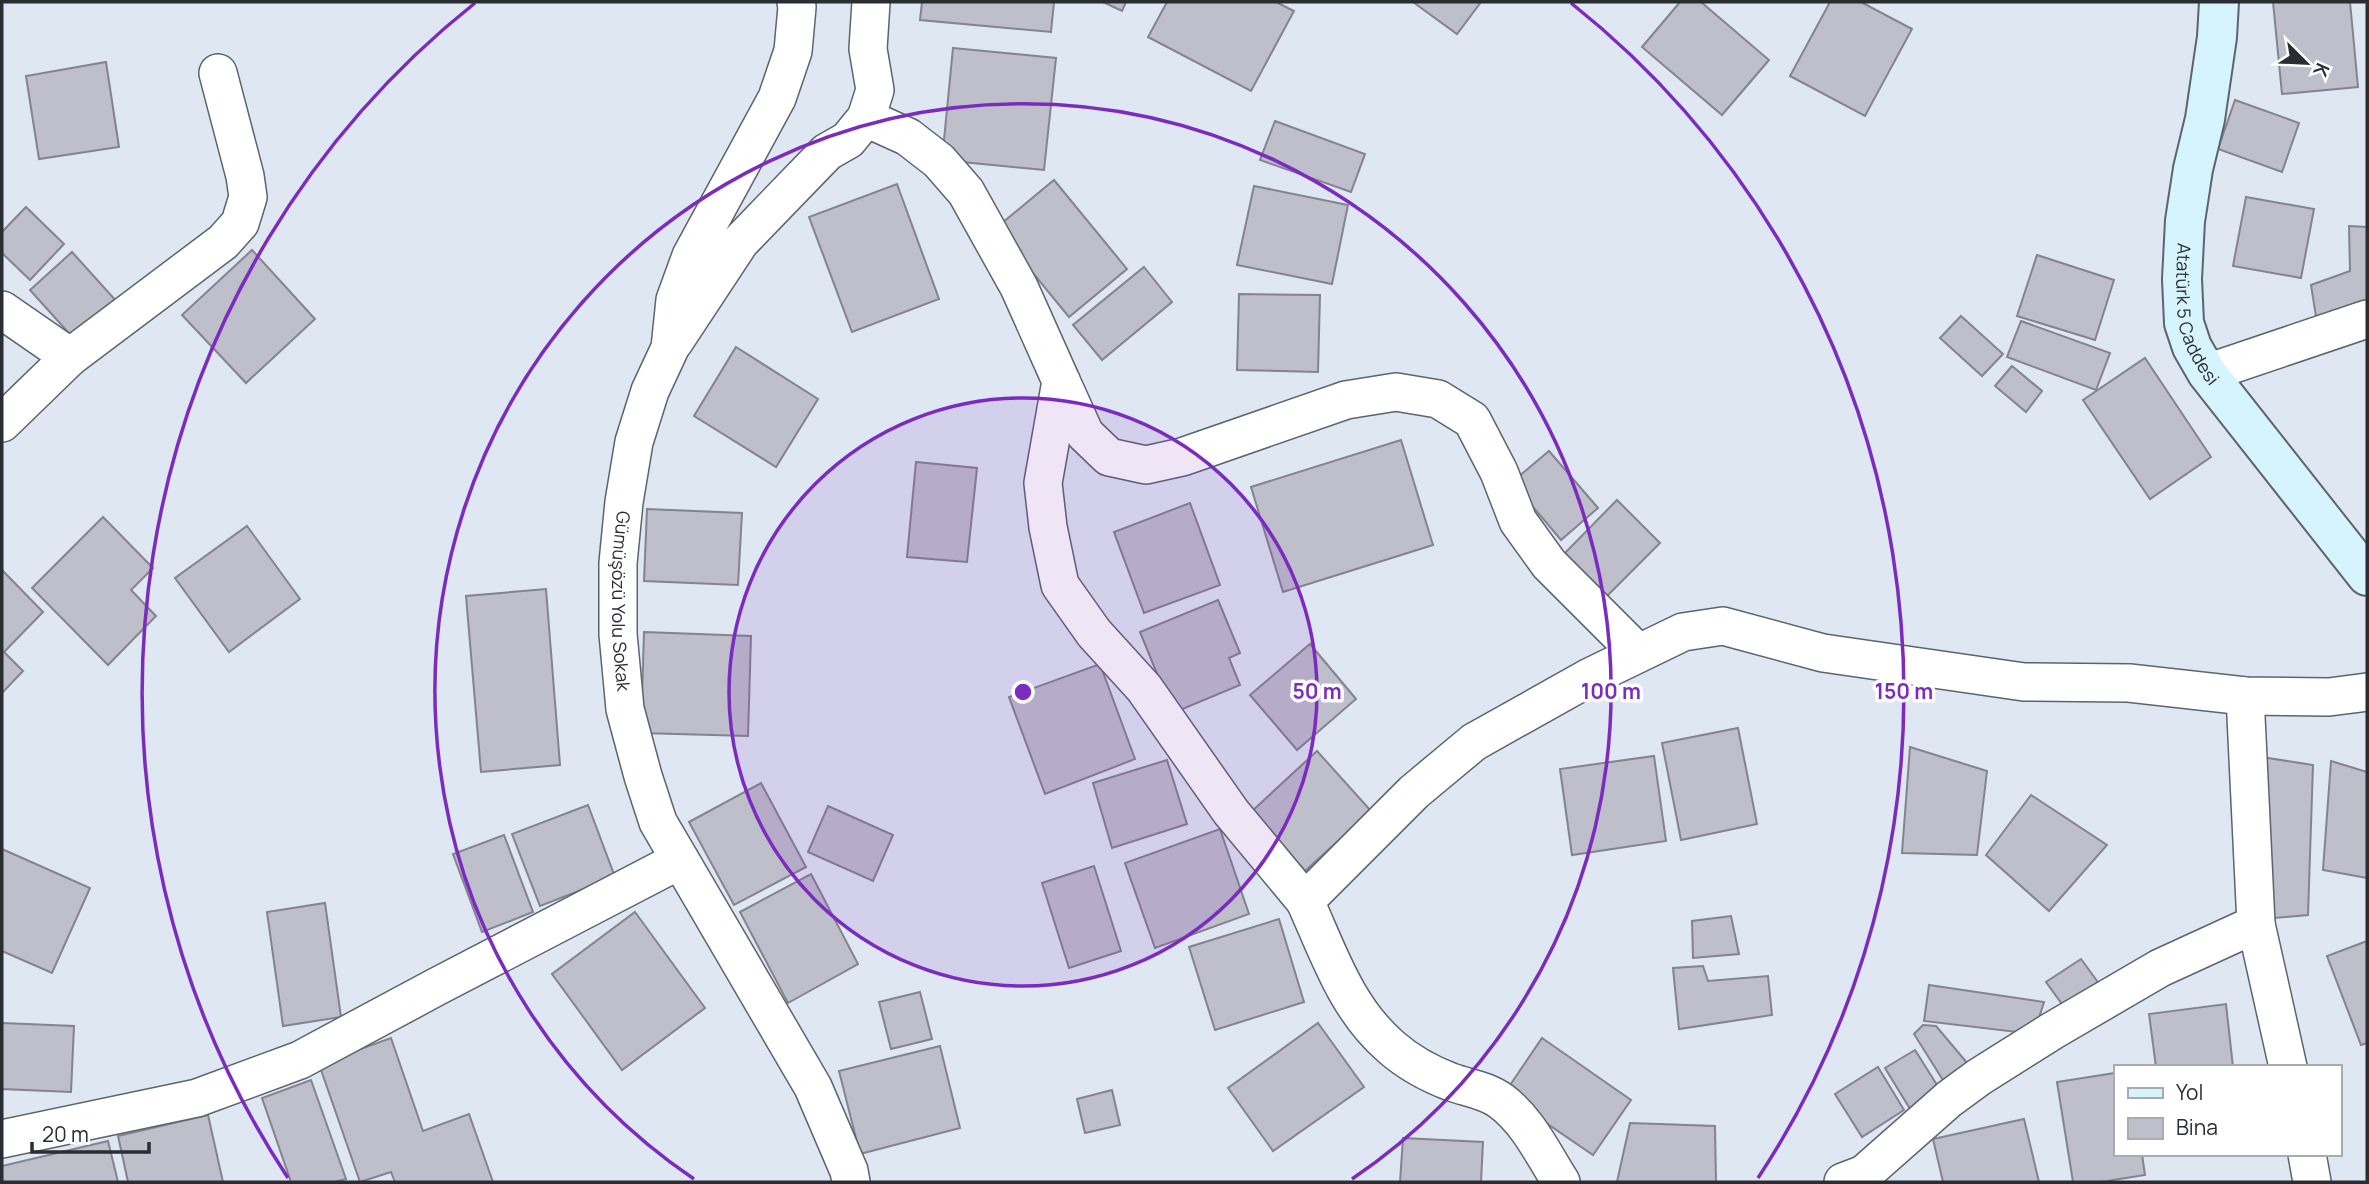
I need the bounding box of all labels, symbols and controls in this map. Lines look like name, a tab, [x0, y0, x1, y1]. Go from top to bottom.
north arrow	[2271, 28, 2341, 98]
text: K	[2307, 59, 2336, 81]
street label: Atatürk 5 Caddesi	[2171, 243, 2225, 390]
street label: Gümüşözü Yolu Sokak	[607, 510, 636, 693]
text: 50 m	[1292, 677, 1342, 705]
text: 100 m	[1581, 677, 1641, 705]
text: 150 m	[1875, 677, 1933, 705]
centre of rings	[1011, 680, 1035, 704]
legend	[2114, 1065, 2341, 1156]
text: Yol	[2176, 1078, 2203, 1106]
scale bar	[32, 1110, 149, 1154]
text: Bina	[2176, 1113, 2218, 1141]
text: 20 m	[42, 1120, 89, 1148]

